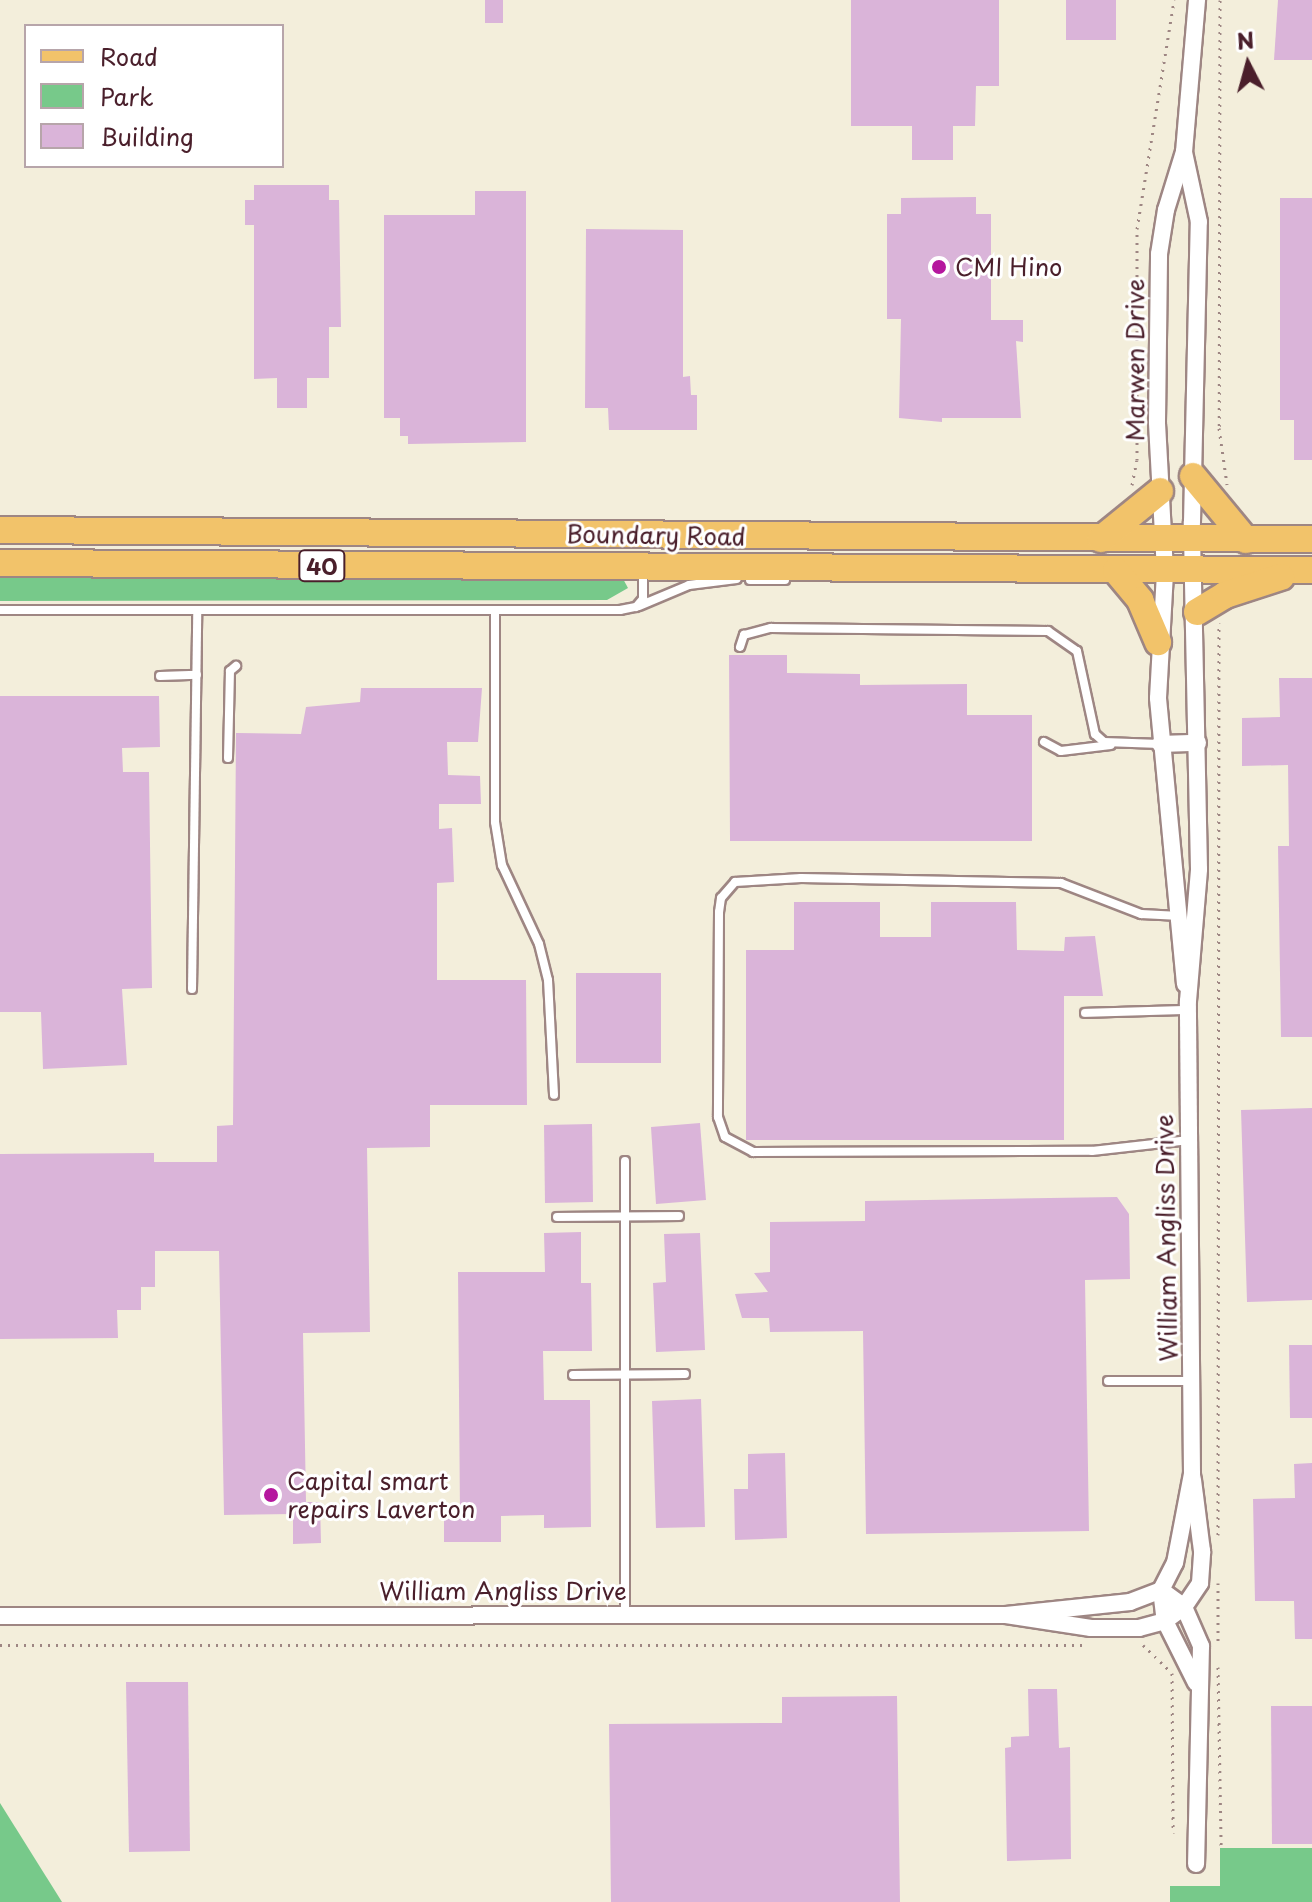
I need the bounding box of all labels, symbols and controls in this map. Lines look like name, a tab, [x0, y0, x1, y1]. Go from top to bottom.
text: N	[1235, 22, 1256, 57]
legend	[24, 24, 284, 168]
north arrow	[1208, 24, 1288, 104]
text: Road	[100, 38, 158, 74]
text: Park	[100, 78, 154, 114]
text: Building	[100, 118, 194, 154]
place label: CMI Hino	[955, 253, 1064, 281]
marker: CMI Hino	[930, 258, 948, 276]
street label: Marwen Drive	[1121, 279, 1149, 441]
street label: Boundary Road	[567, 519, 745, 551]
road number: 40	[298, 548, 346, 584]
street label: William Angliss Drive	[1149, 1113, 1183, 1363]
place label: Capital smart repairs Laverton	[287, 1467, 476, 1523]
marker: Capital smart repairs Laverton	[262, 1486, 280, 1504]
street label: William Angliss Drive	[379, 1577, 627, 1605]

